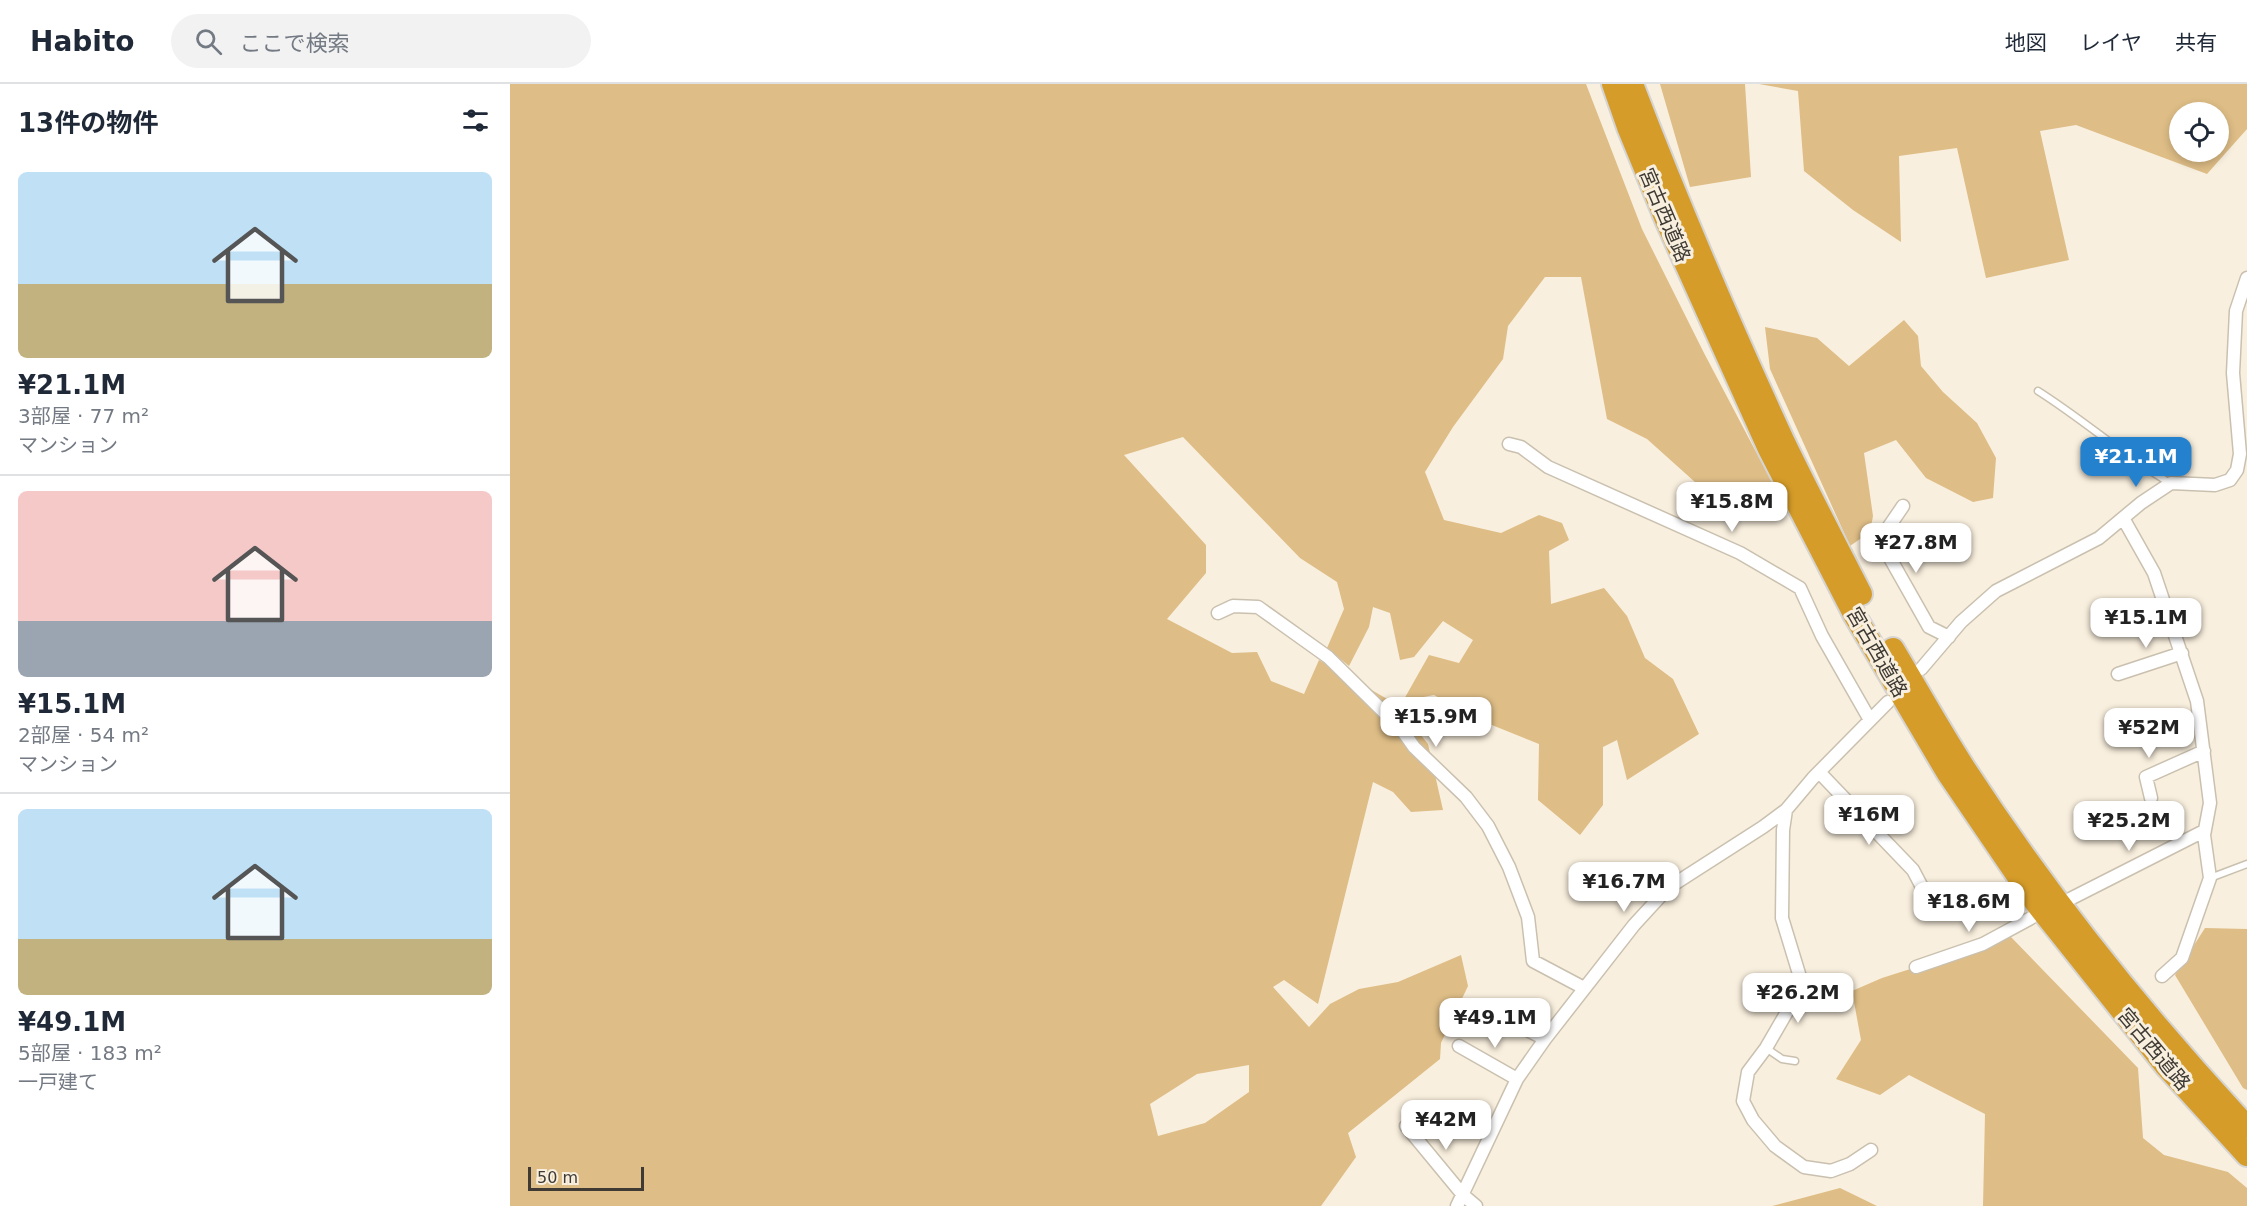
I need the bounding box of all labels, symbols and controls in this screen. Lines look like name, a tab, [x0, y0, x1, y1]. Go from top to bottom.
search box	[171, 14, 591, 68]
text: Habito	[30, 25, 135, 58]
icon: search	[192, 25, 225, 58]
text: ここで検索	[240, 31, 350, 56]
text: 地図	[2005, 31, 2047, 55]
text: レイヤ	[2080, 31, 2142, 55]
text: 共有	[2175, 31, 2217, 55]
map controls	[2169, 102, 2229, 162]
button: locate	[2169, 102, 2229, 162]
icon: filters	[459, 104, 492, 137]
text: 13件の物件	[18, 108, 158, 138]
street label: 宮古西道路	[1634, 164, 1696, 266]
icon: home	[201, 211, 309, 319]
text: ¥21.1M	[18, 370, 126, 400]
text: 3部屋 · 77 m²	[18, 404, 149, 428]
text: マンション	[18, 433, 118, 457]
pin: ¥21.1M	[2087, 437, 2185, 488]
text: ¥21.1M	[2094, 444, 2178, 468]
pin: ¥15.8M	[1683, 482, 1781, 533]
text: ¥15.8M	[1690, 489, 1774, 513]
pin: ¥27.8M	[1867, 523, 1965, 574]
icon: home	[201, 530, 309, 638]
text: ¥27.8M	[1874, 530, 1958, 554]
pin: ¥15.1M	[2097, 598, 2195, 649]
street label: 宮古西道路	[1842, 603, 1912, 701]
text: ¥15.1M	[2104, 605, 2188, 629]
text: ¥15.1M	[18, 689, 126, 719]
pin: ¥15.9M	[1387, 697, 1485, 748]
text: ¥15.9M	[1394, 704, 1478, 728]
pin: ¥52M	[2113, 708, 2185, 759]
text: ¥52M	[2118, 715, 2180, 739]
text: 2部屋 · 54 m²	[18, 723, 149, 747]
text: マンション	[18, 752, 118, 776]
pin: ¥16M	[1833, 795, 1905, 846]
pin: ¥25.2M	[2080, 801, 2178, 852]
text: ¥16M	[1838, 802, 1900, 826]
text: ¥25.2M	[2087, 808, 2171, 832]
icon: home	[201, 848, 309, 956]
pin: ¥16.7M	[1575, 862, 1673, 913]
text: ¥16.7M	[1582, 869, 1666, 893]
pin: ¥18.6M	[1920, 882, 2018, 933]
text: ¥18.6M	[1927, 889, 2011, 913]
pin: ¥26.2M	[1749, 973, 1847, 1024]
text: ¥26.2M	[1756, 980, 1840, 1004]
pin: ¥49.1M	[1446, 998, 1544, 1049]
street label: 宮古西道路	[2113, 1003, 2195, 1095]
text: ¥49.1M	[1453, 1005, 1537, 1029]
text: ¥49.1M	[18, 1007, 126, 1037]
text: 5部屋 · 183 m²	[18, 1041, 162, 1065]
text: 一戸建て	[18, 1070, 98, 1094]
pin: ¥42M	[1410, 1100, 1482, 1151]
text: ¥42M	[1415, 1107, 1477, 1131]
scale bar	[528, 1164, 644, 1192]
text: 50 m	[537, 1168, 578, 1187]

